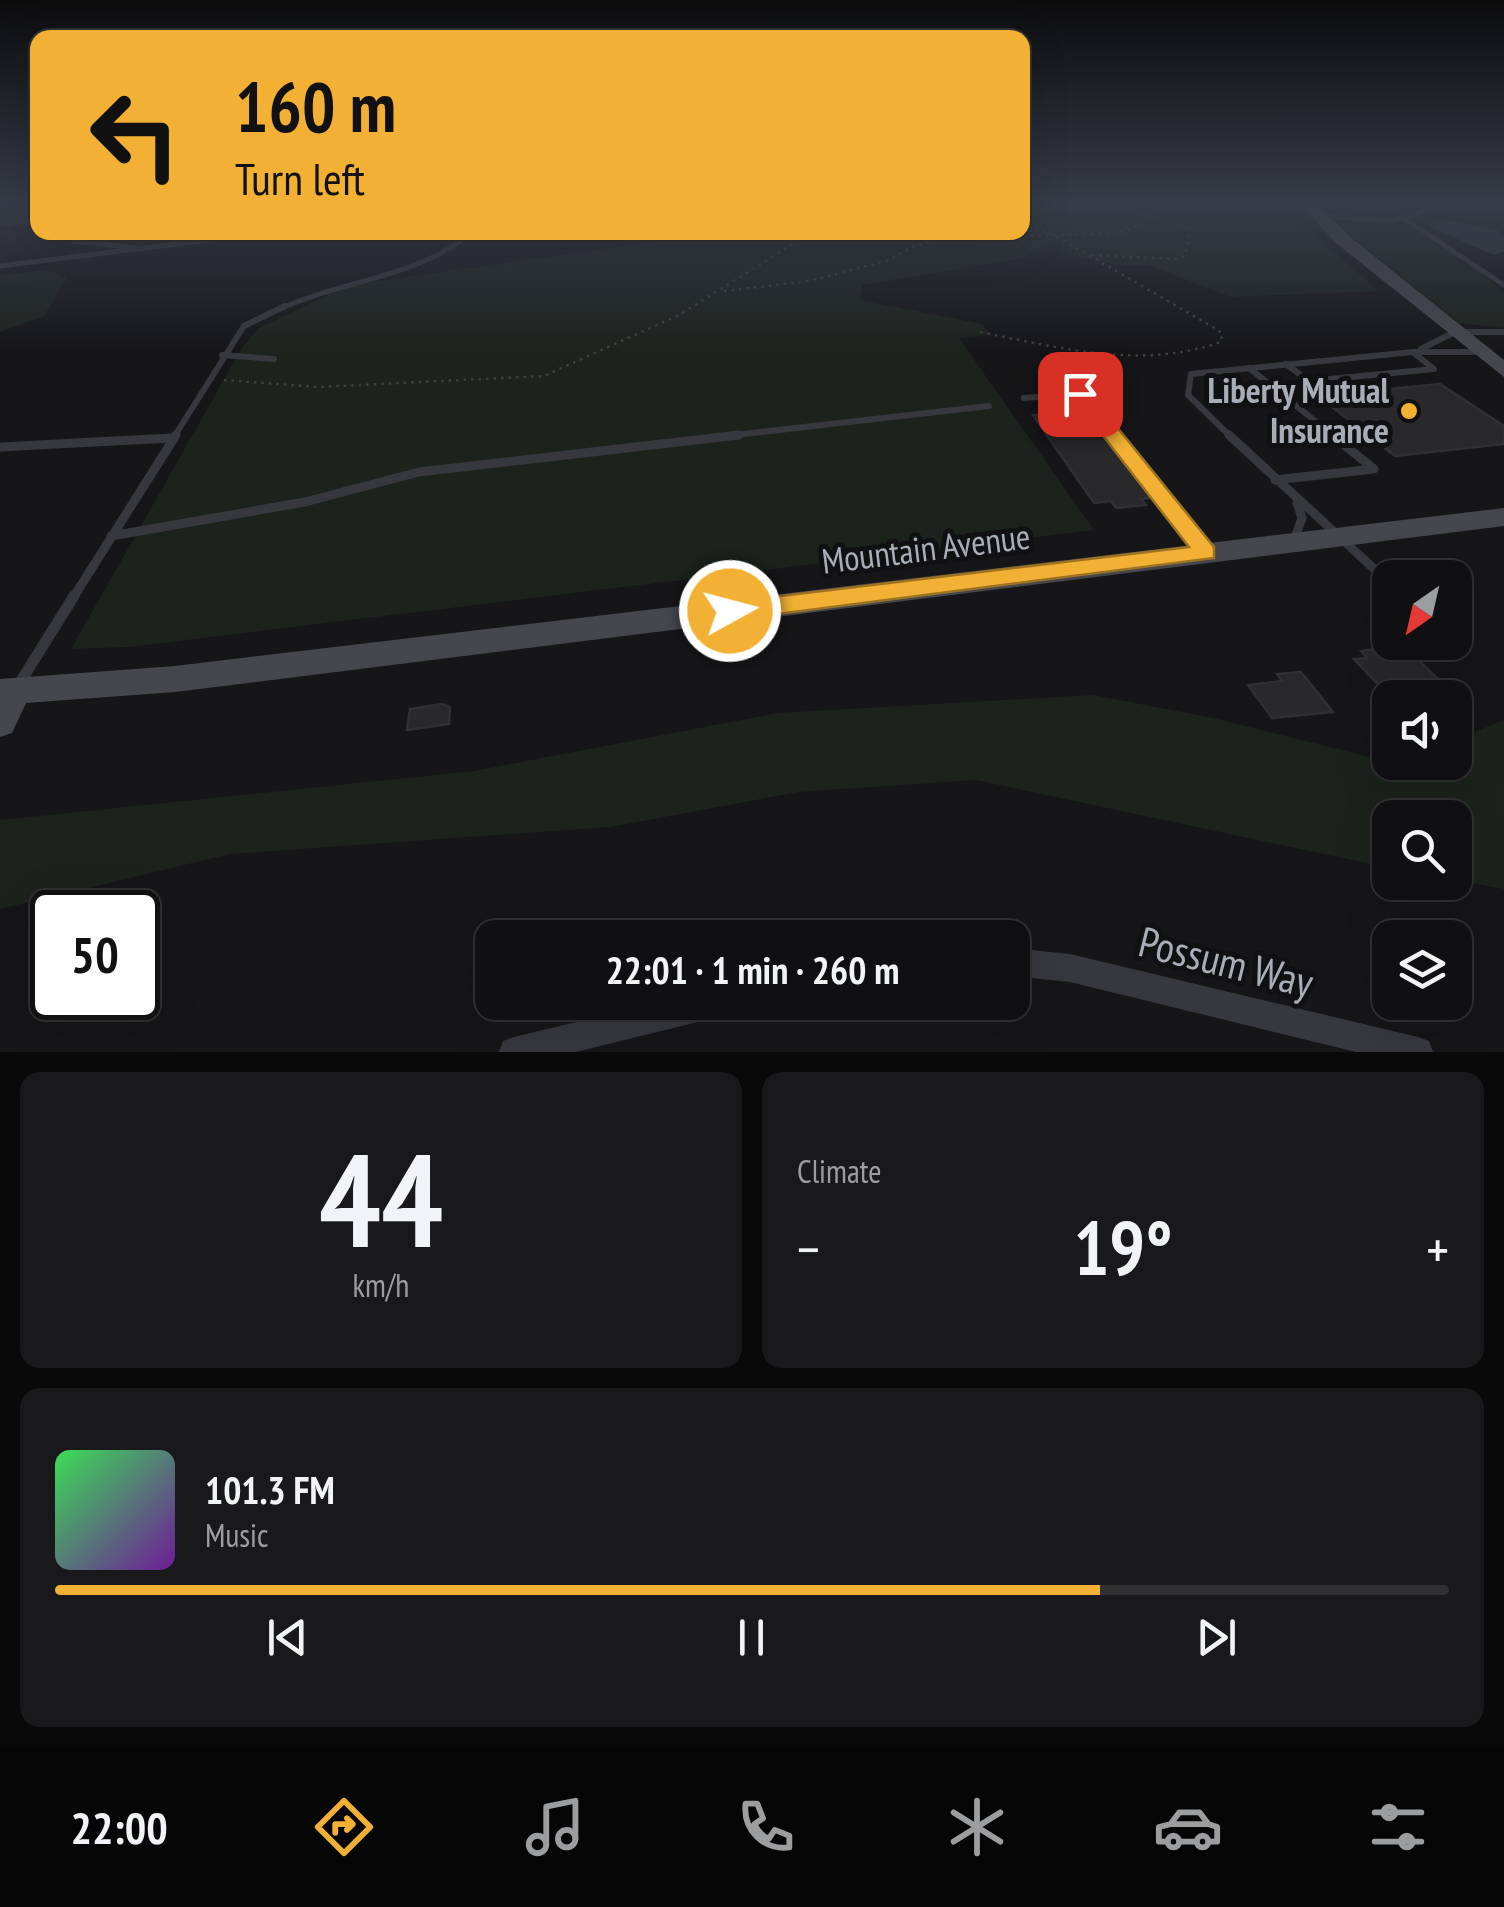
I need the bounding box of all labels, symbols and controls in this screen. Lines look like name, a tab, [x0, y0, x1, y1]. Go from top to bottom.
text: 160 m	[235, 61, 396, 151]
icon: left	[70, 70, 200, 200]
text: Turn left	[235, 149, 365, 207]
pin	[1038, 352, 1123, 437]
icon: arrive	[1053, 367, 1108, 422]
place label: Liberty Mutual Insurance	[1207, 367, 1389, 453]
marker: Liberty Mutual Insurance	[1398, 400, 1420, 422]
street label: Mountain Avenue	[819, 512, 1033, 584]
position arrow	[678, 559, 782, 663]
north arrow	[1372, 560, 1472, 660]
map controls	[1372, 560, 1472, 1020]
button: sound	[1372, 680, 1472, 780]
button: search	[1372, 800, 1472, 900]
speed limit sign: 50	[30, 890, 160, 1020]
street label: Possum Way	[1133, 913, 1319, 1010]
button: layers	[1372, 920, 1472, 1020]
text: 22:01 · 1 min · 260 m	[606, 945, 899, 994]
text: 44	[319, 1115, 443, 1283]
text: Climate	[797, 1150, 881, 1192]
text: 19°	[1073, 1199, 1173, 1296]
text: −	[797, 1213, 820, 1284]
text: +	[1426, 1213, 1449, 1284]
text: km/h	[353, 1264, 409, 1306]
text: 101.3 FM	[205, 1465, 335, 1514]
text: Music	[205, 1514, 268, 1556]
icon: previous	[260, 1610, 315, 1665]
icon: pause	[724, 1610, 779, 1665]
icon: next	[1189, 1610, 1244, 1665]
icon: directions	[309, 1792, 379, 1862]
icon: music	[520, 1792, 590, 1862]
icon: phone	[731, 1792, 801, 1862]
icon: climate	[942, 1792, 1012, 1862]
icon: car	[1153, 1792, 1223, 1862]
icon: filters	[1363, 1792, 1433, 1862]
text: 22:00	[70, 1798, 168, 1856]

